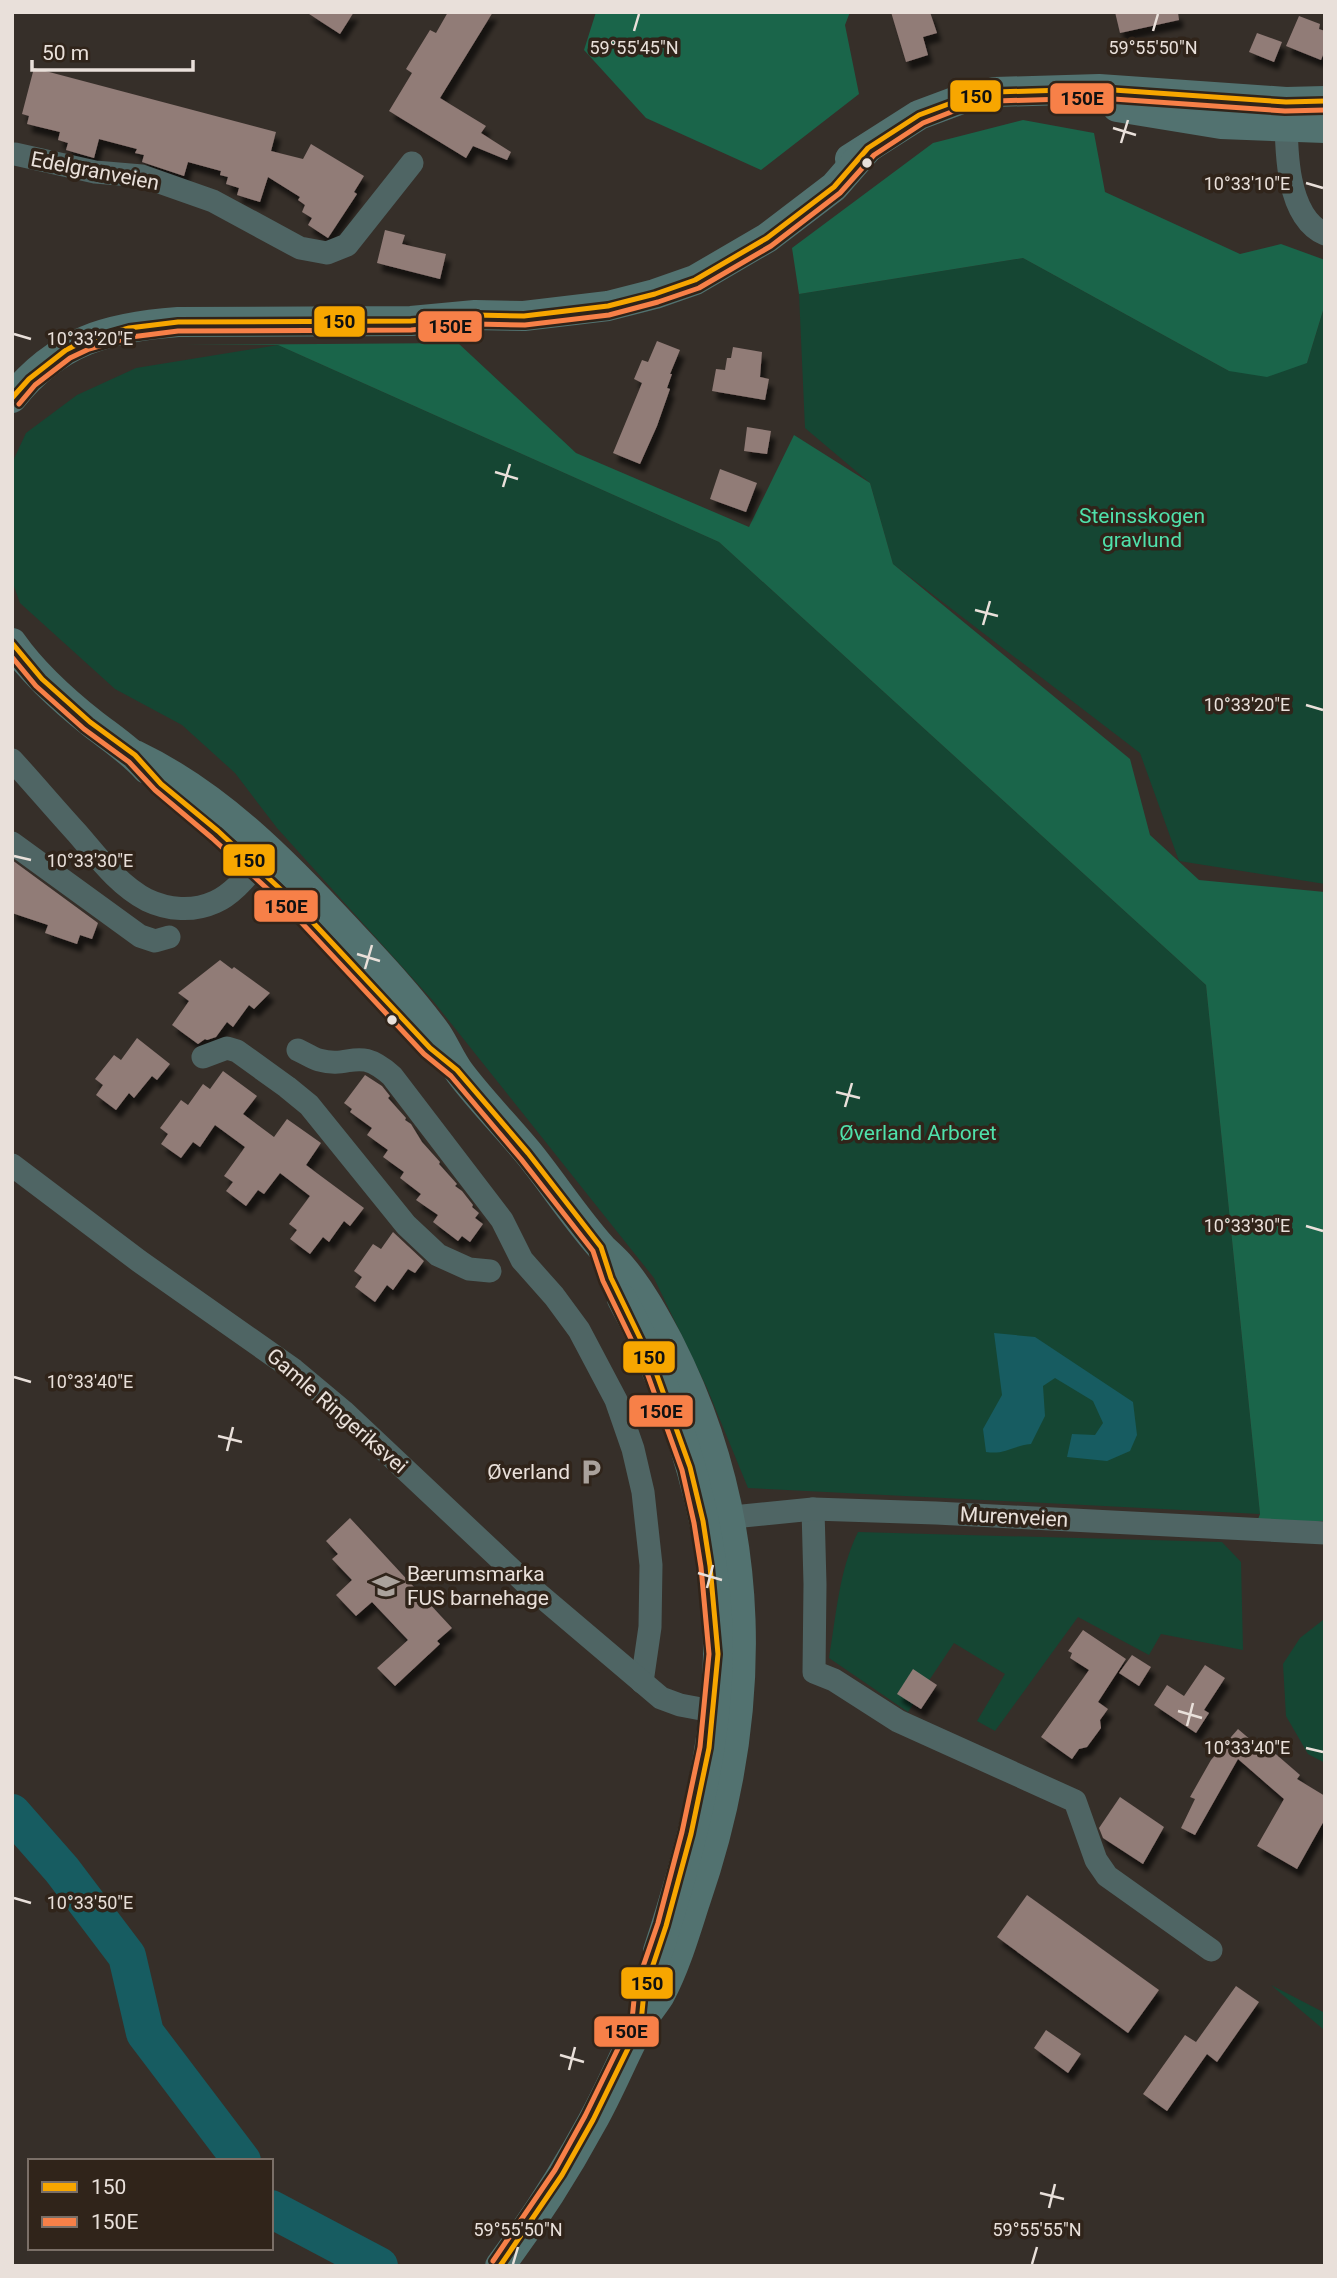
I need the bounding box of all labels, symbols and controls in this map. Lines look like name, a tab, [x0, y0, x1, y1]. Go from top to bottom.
scale bar	[32, 28, 192, 72]
text: 59°55'45"N	[589, 37, 679, 58]
text: 59°55'50"N	[1108, 37, 1198, 58]
text: 50 m	[42, 41, 89, 65]
line badge: 150	[949, 79, 1002, 113]
line badge: 150E	[1049, 82, 1115, 115]
text: 150	[960, 85, 992, 108]
text: 150E	[1060, 87, 1104, 110]
street label: Edelgranveien	[29, 147, 161, 195]
unlabelled marker	[860, 156, 874, 170]
text: 10°33'10"E	[1204, 173, 1290, 194]
line badge: 150	[313, 305, 366, 338]
text: 150	[323, 310, 355, 333]
line badge: 150E	[417, 310, 483, 343]
text: 150E	[428, 315, 472, 338]
text: 10°33'20"E	[47, 328, 133, 349]
park label: Steinsskogen gravlund	[1079, 504, 1205, 552]
text: 10°33'20"E	[1204, 694, 1290, 715]
line badge: 150	[222, 843, 276, 877]
text: 150	[233, 849, 265, 872]
text: 10°33'30"E	[47, 850, 133, 871]
line badge: 150E	[253, 889, 319, 923]
text: 150E	[264, 895, 308, 918]
unlabelled marker	[385, 1013, 399, 1027]
park label: Øverland Arboret	[839, 1121, 997, 1145]
text: 10°33'30"E	[1204, 1215, 1290, 1236]
line badge: 150	[622, 1340, 676, 1374]
street label: Gamle Ringeriksvei	[262, 1344, 412, 1478]
text: 150	[633, 1346, 665, 1369]
text: 10°33'40"E	[47, 1371, 133, 1392]
line badge: 150E	[628, 1394, 694, 1428]
text: 150E	[639, 1400, 683, 1423]
parking icon: Øverland	[576, 1457, 606, 1487]
place label: Øverland	[487, 1460, 570, 1484]
street label: Murenveien	[959, 1502, 1069, 1532]
place label: Bærumsmarka FUS barnehage	[407, 1562, 549, 1610]
school or university icon: Bærumsmarka FUS barnehage	[371, 1571, 401, 1601]
text: 10°33'40"E	[1204, 1737, 1290, 1758]
text: 10°33'50"E	[47, 1892, 133, 1913]
line badge: 150	[620, 1966, 674, 2000]
text: 150	[631, 1972, 663, 1995]
line badge: 150E	[593, 2015, 660, 2048]
text: 150E	[604, 2020, 648, 2043]
legend	[28, 2159, 273, 2250]
text: 150	[91, 2175, 126, 2199]
text: 150E	[91, 2210, 138, 2234]
text: 59°55'50"N	[473, 2219, 563, 2240]
text: 59°55'55"N	[992, 2219, 1082, 2240]

